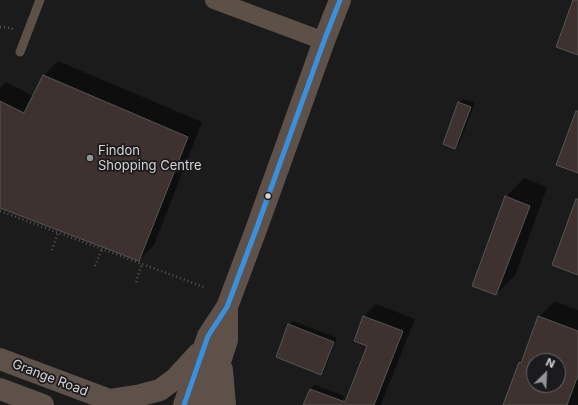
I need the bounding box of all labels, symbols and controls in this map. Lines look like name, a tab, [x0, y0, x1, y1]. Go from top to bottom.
place label: Findon Shopping Centre	[98, 143, 201, 174]
marker: Findon Shopping Centre	[85, 153, 95, 163]
unlabelled marker	[263, 191, 273, 201]
north arrow	[526, 353, 566, 393]
text: N	[544, 355, 557, 371]
street label: Grange Road	[10, 356, 90, 400]

